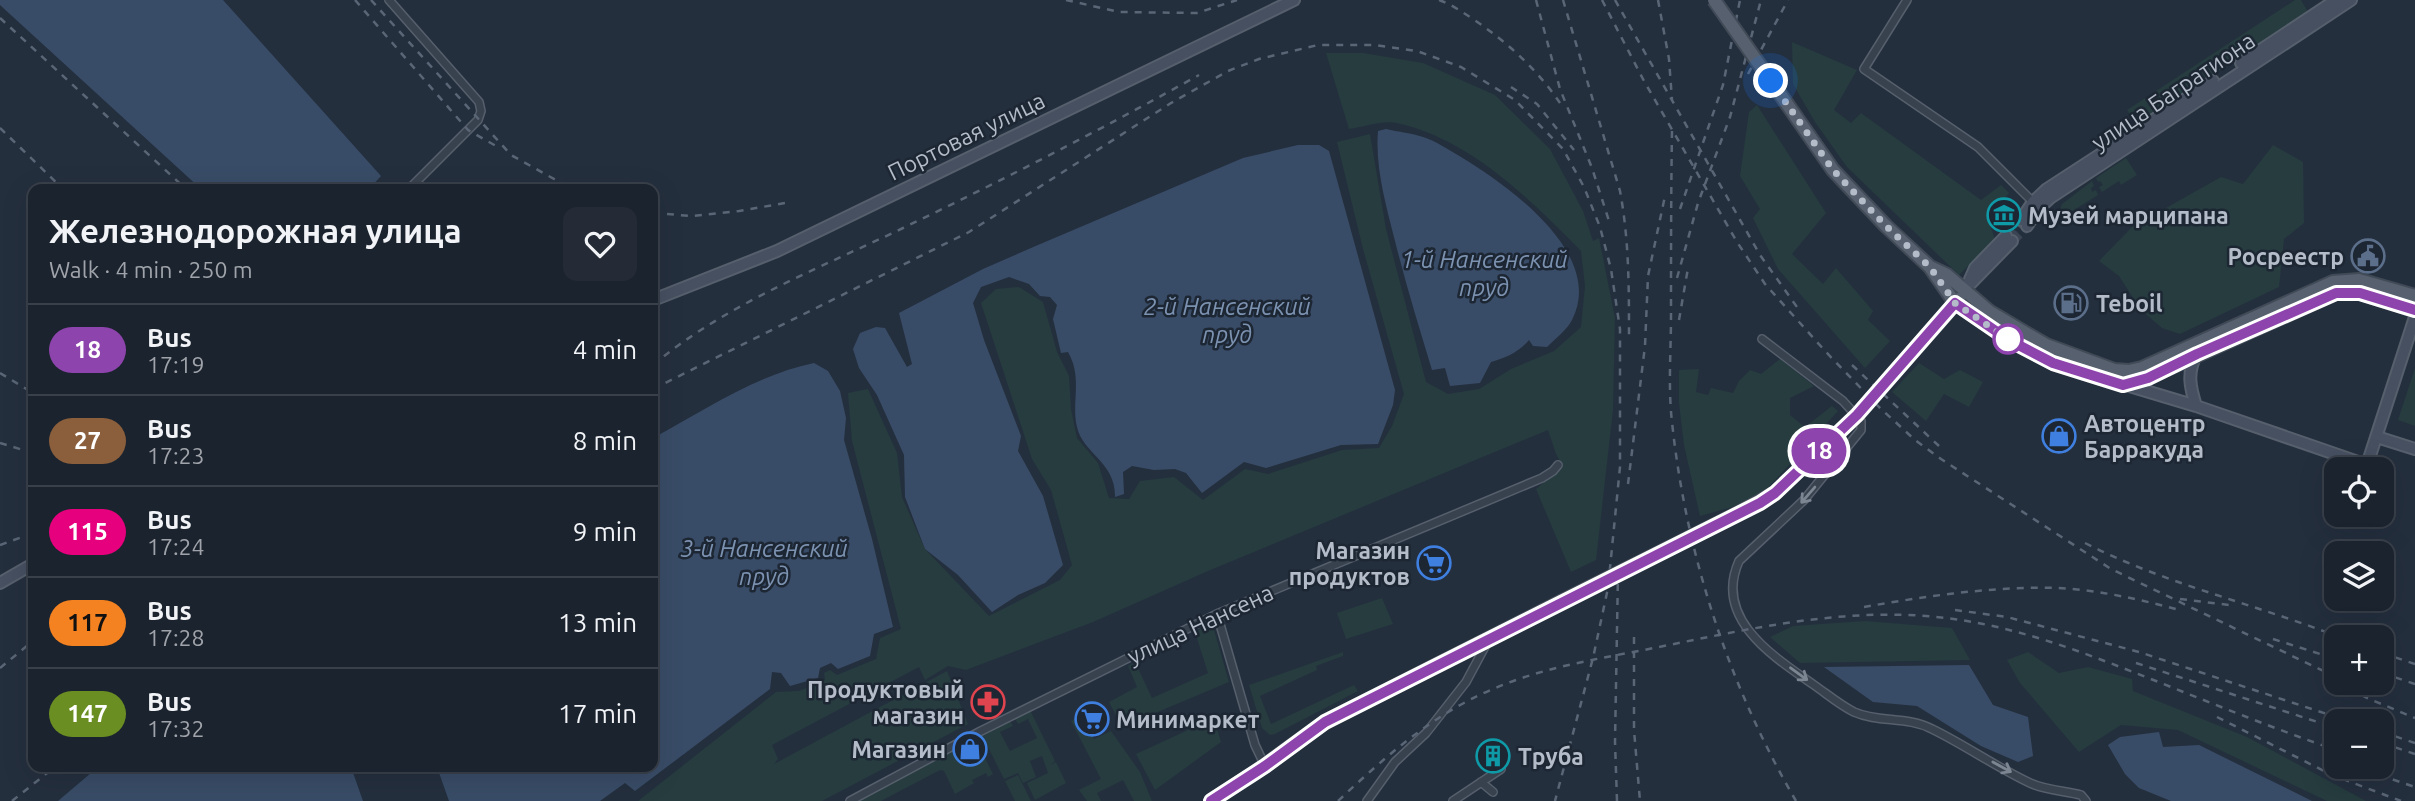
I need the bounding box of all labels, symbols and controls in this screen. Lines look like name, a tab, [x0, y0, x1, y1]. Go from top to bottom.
street label: улица Багратиона	[2087, 27, 2259, 155]
your location	[1753, 63, 1788, 98]
street label: Портовая улица	[883, 87, 1049, 185]
museum icon: Музей марципана	[1985, 196, 2023, 234]
place label: Музей марципана	[2028, 203, 2229, 228]
button: heart	[563, 207, 637, 281]
text: Железнодорожная улица	[49, 212, 462, 249]
public building icon: Росреестр	[2349, 237, 2387, 275]
place label: Росреестр	[2228, 244, 2344, 269]
water label: 1-й Нансенский пруд	[1400, 246, 1568, 301]
text: Walk · 4 min · 250 m	[49, 257, 253, 282]
fuel station icon: Teboil	[2052, 284, 2090, 322]
place label: Teboil	[2096, 291, 2162, 316]
water label: 2-й Нансенский пруд	[1143, 293, 1311, 348]
text: Bus	[147, 323, 192, 352]
unlabelled marker	[1993, 324, 2023, 354]
text: 4 min	[573, 335, 637, 364]
text: 18	[74, 336, 101, 363]
text: 17:19	[147, 352, 205, 377]
place label: Автоцентр Барракуда	[2084, 411, 2206, 462]
text: Bus	[147, 414, 192, 443]
shop icon: Автоцентр Барракуда	[2040, 417, 2078, 455]
text: 8 min	[573, 426, 637, 455]
text: 27	[74, 427, 101, 454]
line badge: 18	[1787, 428, 1850, 474]
text: 18	[1805, 437, 1833, 464]
text: 17:23	[147, 443, 205, 468]
map controls	[2324, 457, 2394, 779]
button: locate	[2324, 457, 2394, 527]
one-way arrow	[1800, 486, 1816, 504]
text: Bus	[147, 505, 192, 534]
text: 9 min	[573, 517, 637, 546]
text: 115	[67, 518, 108, 545]
text: 17:24	[147, 534, 205, 559]
water label: 3-й Нансенский пруд	[680, 535, 848, 590]
place label: Магазин продуктов	[1289, 538, 1410, 589]
button: layers	[2324, 541, 2394, 611]
supermarket icon: Магазин продуктов	[1415, 544, 1453, 582]
street label: улица Нансена	[1123, 579, 1277, 669]
text: Bus	[147, 596, 192, 625]
text: 13 min	[558, 608, 637, 637]
text: 117	[67, 609, 108, 636]
text: 17:28	[147, 625, 205, 650]
button: +	[2324, 625, 2394, 695]
one-way arrow	[1789, 667, 1808, 681]
place label: Продуктовый магазин	[807, 677, 964, 728]
pharmacy icon: Продуктовый магазин	[969, 683, 1007, 721]
text: Bus	[147, 687, 192, 716]
text: 17 min	[558, 699, 637, 728]
text: 147	[67, 700, 108, 727]
supermarket icon: Минимаркет	[1073, 700, 1111, 738]
place label: Минимаркет	[1116, 707, 1260, 732]
button: −	[2324, 709, 2394, 779]
text: 17:32	[147, 716, 205, 741]
shop icon: Магазин	[951, 730, 989, 768]
place label: Магазин	[851, 737, 946, 762]
building icon: Труба	[1474, 737, 1512, 775]
place label: Труба	[1518, 744, 1584, 769]
one-way arrow	[1991, 761, 2012, 775]

